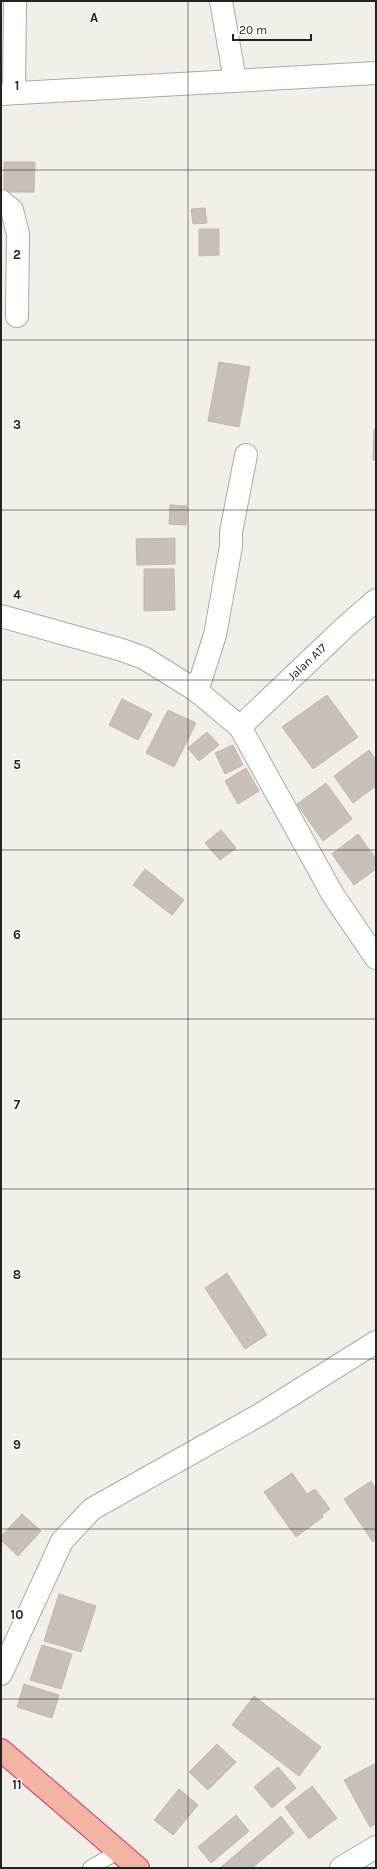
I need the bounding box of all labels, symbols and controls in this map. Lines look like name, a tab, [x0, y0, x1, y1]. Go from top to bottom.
text: A	[90, 10, 98, 25]
scale bar	[233, 16, 311, 42]
text: 20 m	[239, 23, 267, 37]
text: 1	[15, 78, 19, 93]
text: 2	[13, 247, 21, 262]
text: 3	[13, 417, 21, 432]
text: 4	[13, 587, 21, 602]
street label: Jalan A17	[285, 640, 330, 683]
text: 5	[13, 757, 21, 772]
text: 6	[13, 927, 21, 942]
text: 7	[14, 1097, 21, 1112]
text: 8	[13, 1267, 21, 1282]
text: 9	[13, 1437, 21, 1452]
text: 10	[11, 1607, 23, 1622]
text: 11	[12, 1777, 22, 1792]

